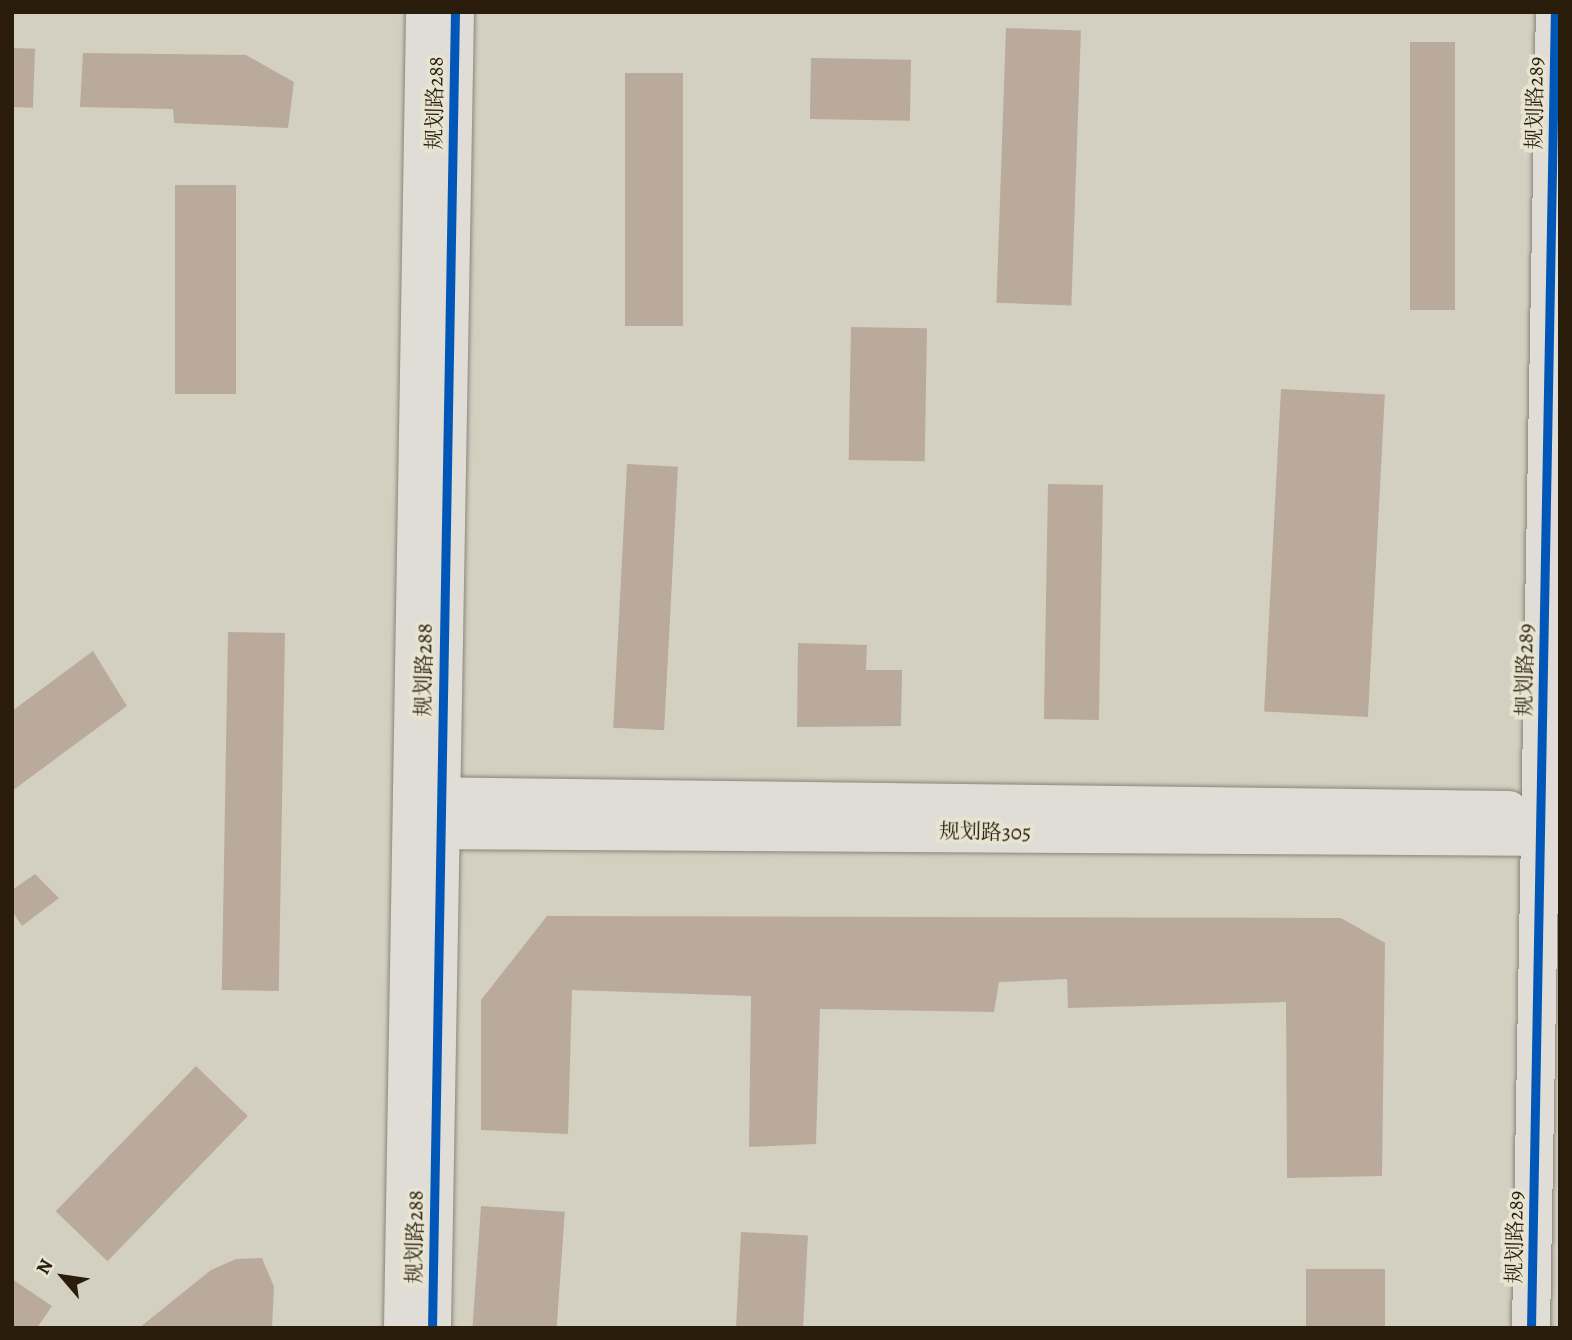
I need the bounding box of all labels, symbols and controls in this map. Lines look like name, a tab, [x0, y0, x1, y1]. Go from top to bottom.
street label: 规划路288	[422, 56, 448, 150]
street label: 规划路289	[1522, 56, 1548, 150]
street label: 规划路288	[411, 623, 437, 717]
street label: 规划路289	[1512, 623, 1538, 717]
street label: 规划路305	[939, 819, 1031, 845]
street label: 规划路288	[402, 1190, 428, 1284]
street label: 规划路289	[1502, 1190, 1528, 1284]
north arrow	[28, 1242, 98, 1312]
text: N	[30, 1254, 59, 1279]

